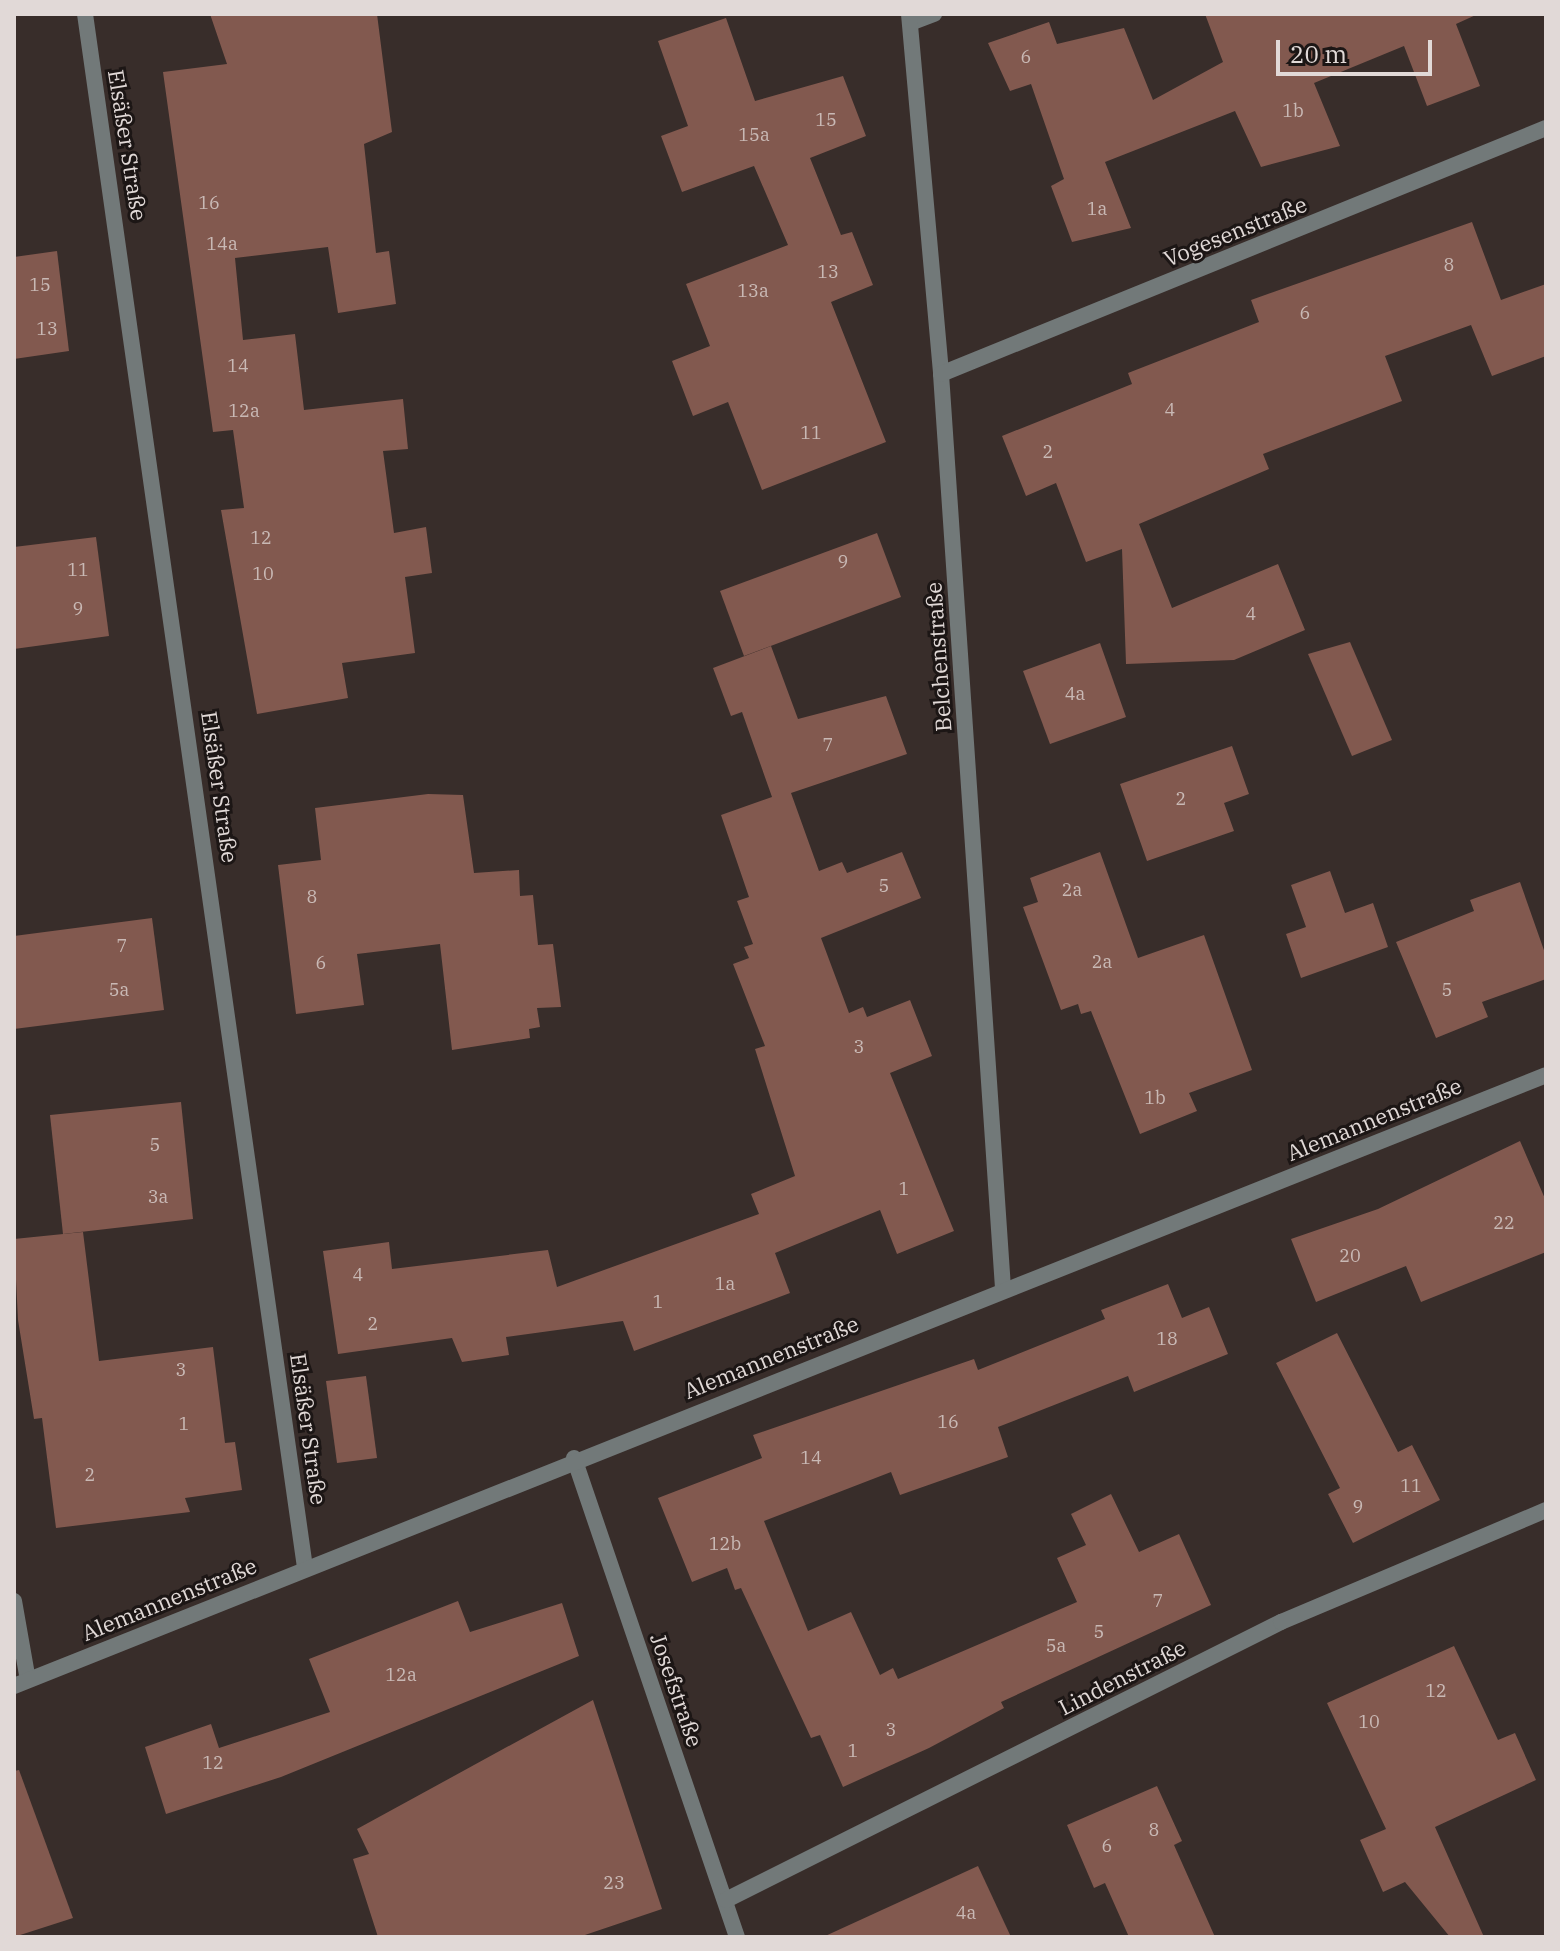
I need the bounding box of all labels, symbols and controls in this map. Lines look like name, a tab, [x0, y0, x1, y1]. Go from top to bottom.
scale bar	[1280, 24, 1436, 74]
text: 20 m	[1290, 38, 1347, 70]
house number: 6	[1021, 46, 1031, 68]
street label: Elsäßer Straße	[103, 68, 153, 222]
house number: 1b	[1282, 100, 1304, 122]
house number: 15	[815, 109, 837, 131]
house number: 15a	[738, 124, 770, 146]
street label: Vogesenstraße	[1160, 190, 1310, 272]
house number: 16	[198, 192, 220, 214]
house number: 1a	[1087, 198, 1107, 220]
house number: 14a	[206, 233, 238, 255]
house number: 8	[1444, 254, 1454, 276]
house number: 13	[817, 261, 839, 283]
house number: 15	[29, 274, 51, 296]
house number: 13a	[737, 280, 769, 302]
house number: 6	[1300, 302, 1310, 324]
house number: 13	[36, 318, 58, 340]
house number: 14	[227, 355, 249, 377]
house number: 4	[1165, 399, 1175, 421]
house number: 12a	[228, 400, 260, 422]
house number: 11	[800, 422, 822, 444]
house number: 2	[1043, 441, 1053, 463]
house number: 12	[250, 527, 272, 549]
house number: 9	[838, 551, 848, 573]
house number: 11	[67, 559, 89, 581]
house number: 10	[252, 563, 274, 585]
street label: Belchenstraße	[920, 581, 956, 733]
house number: 9	[73, 598, 83, 620]
house number: 4	[1246, 603, 1256, 625]
house number: 4a	[1065, 683, 1085, 705]
street label: Elsäßer Straße	[196, 710, 244, 864]
house number: 7	[823, 734, 833, 756]
house number: 2	[1176, 788, 1186, 810]
house number: 5	[879, 875, 889, 897]
house number: 2a	[1062, 879, 1082, 901]
house number: 8	[307, 886, 317, 908]
house number: 7	[117, 935, 127, 957]
house number: 2a	[1092, 951, 1112, 973]
house number: 6	[316, 952, 326, 974]
house number: 5a	[109, 979, 129, 1001]
house number: 5	[1442, 979, 1452, 1001]
house number: 3	[854, 1036, 864, 1058]
street label: Alemannenstraße	[1283, 1072, 1465, 1166]
house number: 1b	[1144, 1087, 1166, 1109]
house number: 5	[150, 1134, 160, 1156]
house number: 1	[899, 1178, 909, 1200]
house number: 3a	[148, 1186, 168, 1208]
house number: 22	[1493, 1212, 1515, 1234]
house number: 20	[1339, 1245, 1361, 1267]
house number: 4	[353, 1264, 363, 1286]
house number: 1a	[715, 1273, 735, 1295]
house number: 1	[653, 1291, 663, 1313]
street label: Alemannenstraße	[680, 1310, 862, 1404]
house number: 2	[368, 1313, 378, 1335]
house number: 18	[1156, 1328, 1178, 1350]
street label: Elsäßer Straße	[285, 1352, 333, 1506]
house number: 3	[176, 1359, 186, 1381]
house number: 16	[937, 1411, 959, 1433]
house number: 1	[179, 1413, 189, 1435]
house number: 14	[800, 1447, 822, 1469]
house number: 2	[85, 1464, 95, 1486]
house number: 11	[1400, 1475, 1422, 1497]
house number: 9	[1353, 1496, 1363, 1518]
house number: 12b	[709, 1533, 741, 1555]
street label: Alemannenstraße	[78, 1552, 260, 1646]
house number: 7	[1153, 1590, 1163, 1612]
house number: 5	[1094, 1621, 1104, 1643]
street label: Josefstraße	[645, 1630, 709, 1750]
street label: Lindenstraße	[1054, 1634, 1190, 1720]
house number: 5a	[1046, 1635, 1066, 1657]
house number: 12a	[385, 1664, 417, 1686]
house number: 12	[1425, 1680, 1447, 1702]
house number: 10	[1358, 1711, 1380, 1733]
house number: 3	[886, 1719, 896, 1741]
house number: 1	[848, 1740, 858, 1762]
house number: 12	[202, 1752, 224, 1774]
house number: 8	[1149, 1819, 1159, 1841]
house number: 6	[1102, 1835, 1112, 1857]
house number: 23	[603, 1872, 625, 1894]
house number: 4a	[956, 1902, 976, 1924]

